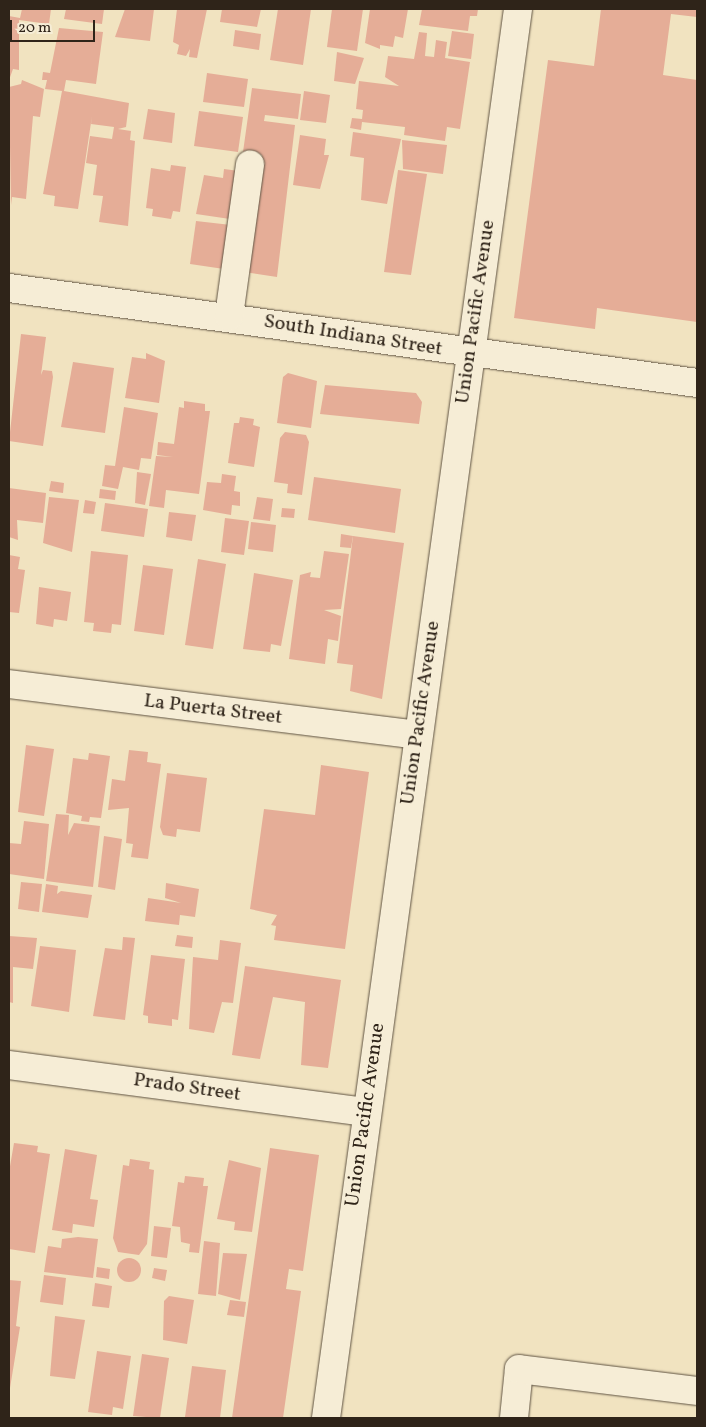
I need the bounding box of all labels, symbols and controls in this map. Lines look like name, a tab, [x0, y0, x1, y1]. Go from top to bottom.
scale bar	[12, 10, 98, 42]
text: 20 m	[18, 18, 51, 39]
street label: Union Pacific Avenue	[451, 218, 501, 406]
street label: South Indiana Street	[262, 310, 444, 362]
street label: Union Pacific Avenue	[396, 619, 446, 807]
street label: La Puerta Street	[142, 690, 284, 730]
street label: Union Pacific Avenue	[341, 1021, 391, 1209]
street label: Prado Street	[132, 1069, 242, 1107]

